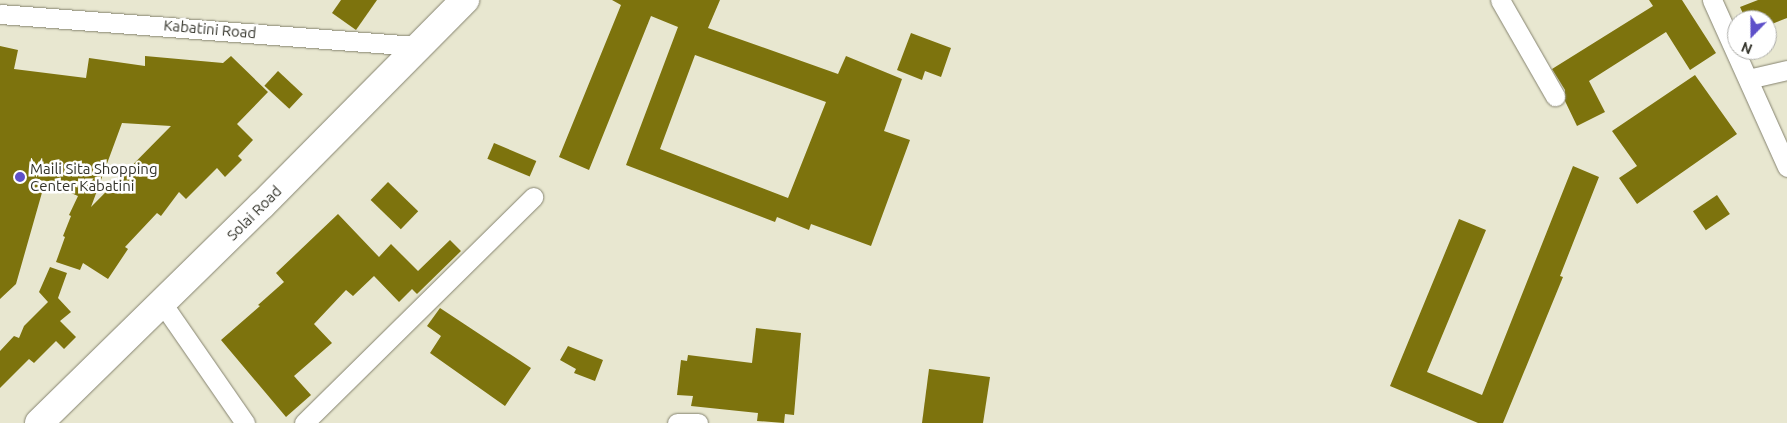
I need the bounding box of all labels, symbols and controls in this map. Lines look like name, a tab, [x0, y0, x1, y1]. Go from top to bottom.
north arrow	[1727, 10, 1777, 60]
street label: Kabatini Road	[163, 16, 257, 42]
text: N	[1739, 39, 1755, 57]
place label: Maili Sita Shopping Center Kabatini	[30, 159, 157, 194]
marker: Maili Sita Shopping Center Kabatini	[14, 171, 26, 183]
street label: Solai Road	[223, 182, 285, 244]

